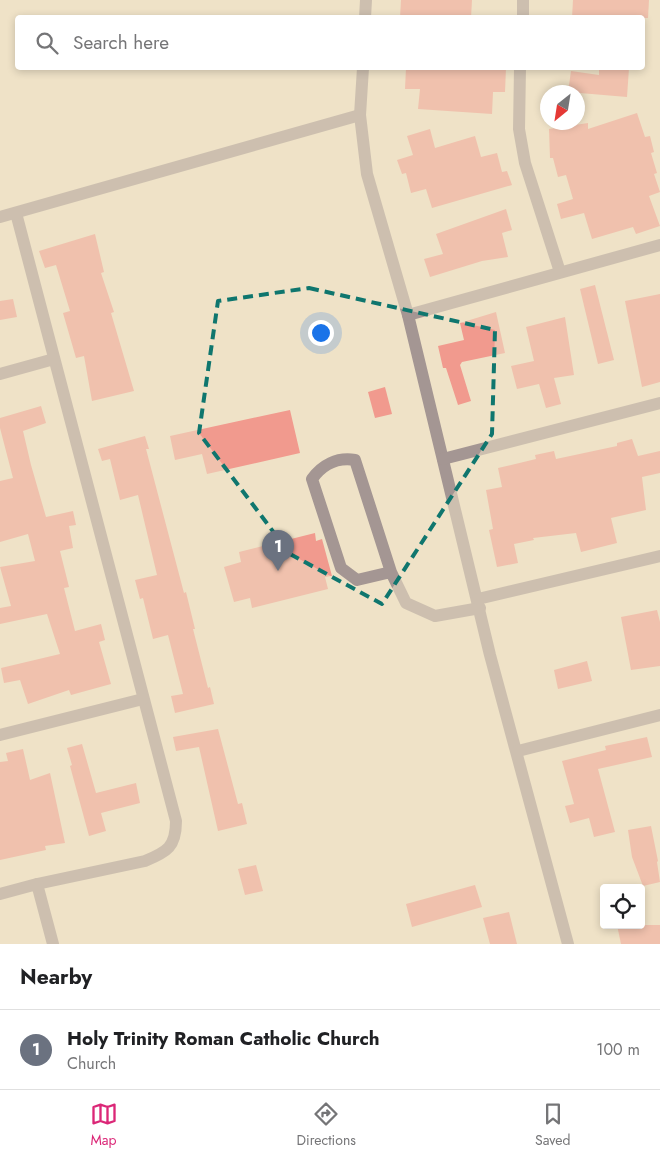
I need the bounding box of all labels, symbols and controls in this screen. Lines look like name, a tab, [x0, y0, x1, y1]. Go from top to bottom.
search box	[15, 15, 645, 70]
icon: search	[33, 29, 61, 57]
text: Search here	[73, 29, 169, 56]
north arrow	[540, 85, 585, 130]
your location	[308, 320, 334, 346]
pin: 1	[262, 530, 294, 571]
map controls	[600, 884, 645, 929]
button: locate	[600, 884, 645, 929]
text: Nearby	[20, 962, 92, 992]
text: Holy Trinity Roman Catholic Church	[67, 1025, 380, 1052]
text: 1	[32, 1038, 40, 1061]
text: 100 m	[596, 1038, 640, 1061]
text: Church	[67, 1052, 116, 1075]
tab: Map	[90, 1100, 118, 1150]
tab: Directions	[297, 1100, 356, 1150]
tab: Saved	[535, 1100, 570, 1150]

